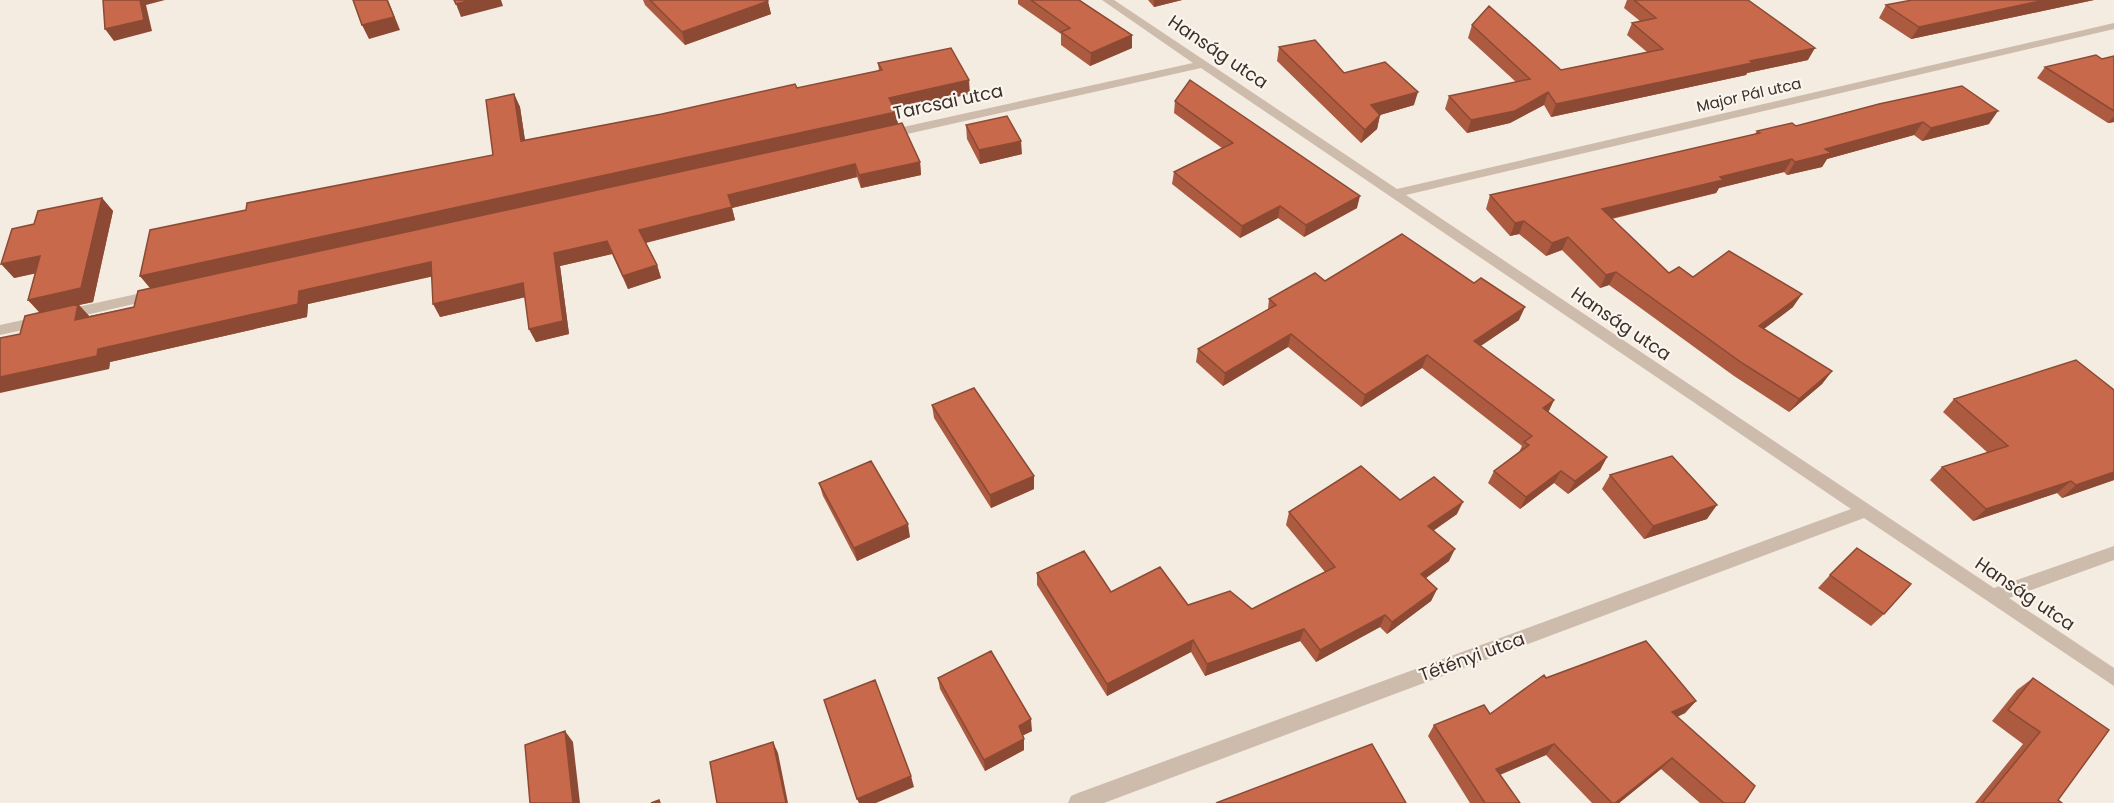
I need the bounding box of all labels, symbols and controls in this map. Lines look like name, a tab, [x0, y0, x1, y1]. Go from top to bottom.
street label: Hanság utca	[1163, 9, 1273, 94]
street label: Major Pál utca	[1694, 72, 1803, 117]
street label: Tarcsai utca	[891, 78, 1005, 125]
street label: Hanság utca	[1566, 281, 1676, 366]
street label: Hanság utca	[1970, 551, 2080, 636]
street label: Tétényi utca	[1416, 626, 1528, 687]

